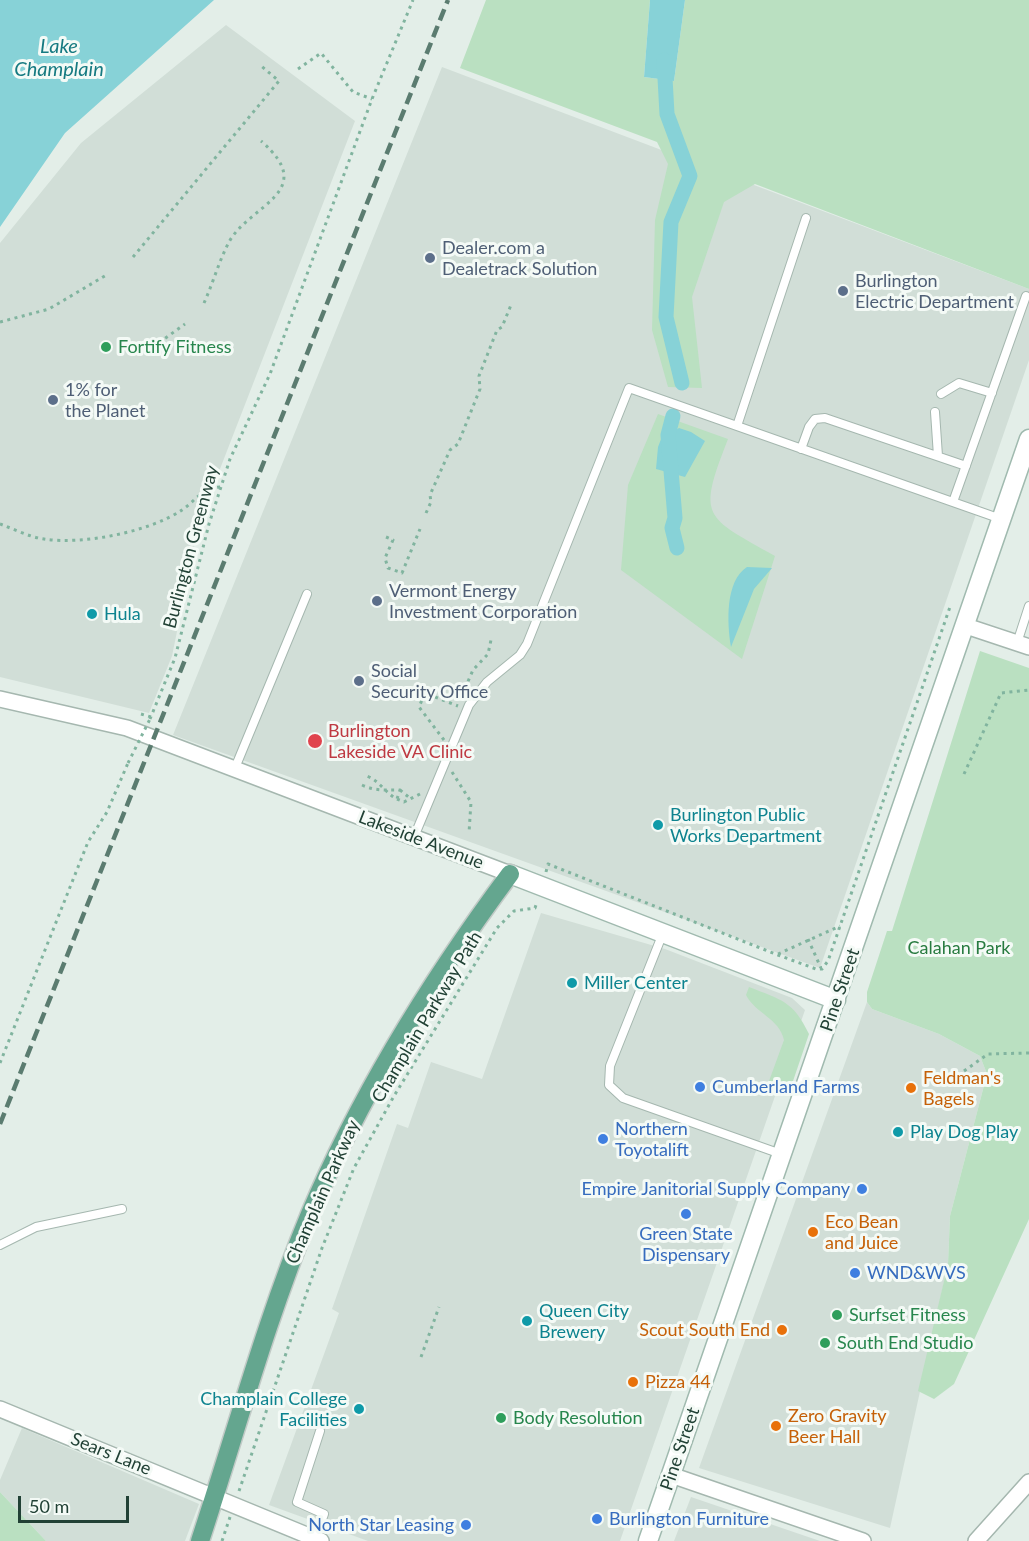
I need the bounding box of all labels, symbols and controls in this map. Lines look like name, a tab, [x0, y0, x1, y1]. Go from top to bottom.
water label: Lake Champlain	[14, 35, 104, 82]
place label: Dealer.com a Dealetrack Solution	[442, 237, 597, 280]
marker: Dealer.com a Dealetrack Solution	[423, 251, 437, 265]
place label: Burlington Electric Department	[855, 270, 1014, 312]
marker: Burlington Electric Department	[836, 284, 850, 298]
place label: Fortify Fitness	[118, 336, 231, 358]
marker: Fortify Fitness	[99, 340, 113, 354]
place label: 1% for the Planet	[65, 379, 145, 422]
marker: 1% for the Planet	[46, 393, 60, 407]
street label: Burlington Greenway	[159, 463, 223, 631]
place label: Vermont Energy Investment Corporation	[389, 580, 577, 622]
marker: Vermont Energy Investment Corporation	[370, 594, 384, 608]
place label: Hula	[104, 603, 141, 625]
marker: Hula	[85, 607, 99, 621]
place label: Social Security Office	[371, 660, 488, 702]
marker: Social Security Office	[352, 674, 366, 688]
place label: Burlington Lakeside VA Clinic	[328, 720, 472, 762]
marker: Burlington Lakeside VA Clinic	[306, 732, 324, 750]
place label: Burlington Public Works Department	[670, 804, 822, 846]
street label: Lakeside Avenue	[355, 806, 487, 874]
marker: Burlington Public Works Department	[651, 818, 665, 832]
street label: Champlain Parkway Path	[367, 928, 487, 1106]
park label: Calahan Park	[908, 937, 1010, 959]
street label: Pine Street	[816, 946, 864, 1034]
place label: Miller Center	[584, 972, 688, 994]
marker: Miller Center	[565, 976, 579, 990]
place label: Feldman's Bagels	[923, 1067, 1001, 1110]
place label: Cumberland Farms	[712, 1076, 860, 1098]
marker: Cumberland Farms	[693, 1080, 707, 1094]
marker: Feldman's Bagels	[904, 1081, 918, 1095]
street label: Champlain Parkway	[282, 1117, 364, 1267]
place label: Northern Toyotalift	[615, 1118, 689, 1160]
place label: Play Dog Play	[910, 1121, 1018, 1143]
marker: Play Dog Play	[891, 1125, 905, 1139]
marker: Northern Toyotalift	[596, 1132, 610, 1146]
place label: Empire Janitorial Supply Company	[582, 1178, 850, 1200]
marker: Empire Janitorial Supply Company	[855, 1182, 869, 1196]
marker: Green State Dispensary	[679, 1207, 693, 1221]
place label: Eco Bean and Juice	[825, 1211, 898, 1254]
place label: Green State Dispensary	[639, 1223, 733, 1266]
marker: Eco Bean and Juice	[806, 1225, 820, 1239]
place label: WND&WVS	[867, 1262, 966, 1284]
marker: WND&WVS	[848, 1266, 862, 1280]
place label: Queen City Brewery	[539, 1300, 629, 1342]
place label: Surfset Fitness	[849, 1304, 966, 1326]
marker: Surfset Fitness	[830, 1308, 844, 1322]
marker: Queen City Brewery	[520, 1314, 534, 1328]
place label: Scout South End	[639, 1319, 770, 1341]
marker: Scout South End	[775, 1323, 789, 1337]
place label: South End Studio	[837, 1332, 973, 1354]
marker: South End Studio	[818, 1336, 832, 1350]
place label: Pizza 44	[645, 1371, 711, 1393]
marker: Pizza 44	[626, 1375, 640, 1389]
place label: Champlain College Facilities	[200, 1388, 347, 1430]
marker: Champlain College Facilities	[352, 1402, 366, 1416]
street label: Pine Street	[656, 1405, 704, 1493]
place label: Zero Gravity Beer Hall	[788, 1405, 886, 1448]
place label: Body Resolution	[513, 1407, 642, 1429]
marker: Body Resolution	[494, 1411, 508, 1425]
marker: Zero Gravity Beer Hall	[769, 1419, 783, 1433]
street label: Sears Lane	[68, 1428, 154, 1480]
scale bar	[21, 1484, 132, 1522]
text: 50 m	[29, 1495, 69, 1517]
place label: Burlington Furniture	[609, 1508, 769, 1530]
marker: Burlington Furniture	[590, 1512, 604, 1526]
place label: North Star Leasing	[308, 1514, 454, 1536]
marker: North Star Leasing	[459, 1518, 473, 1532]

